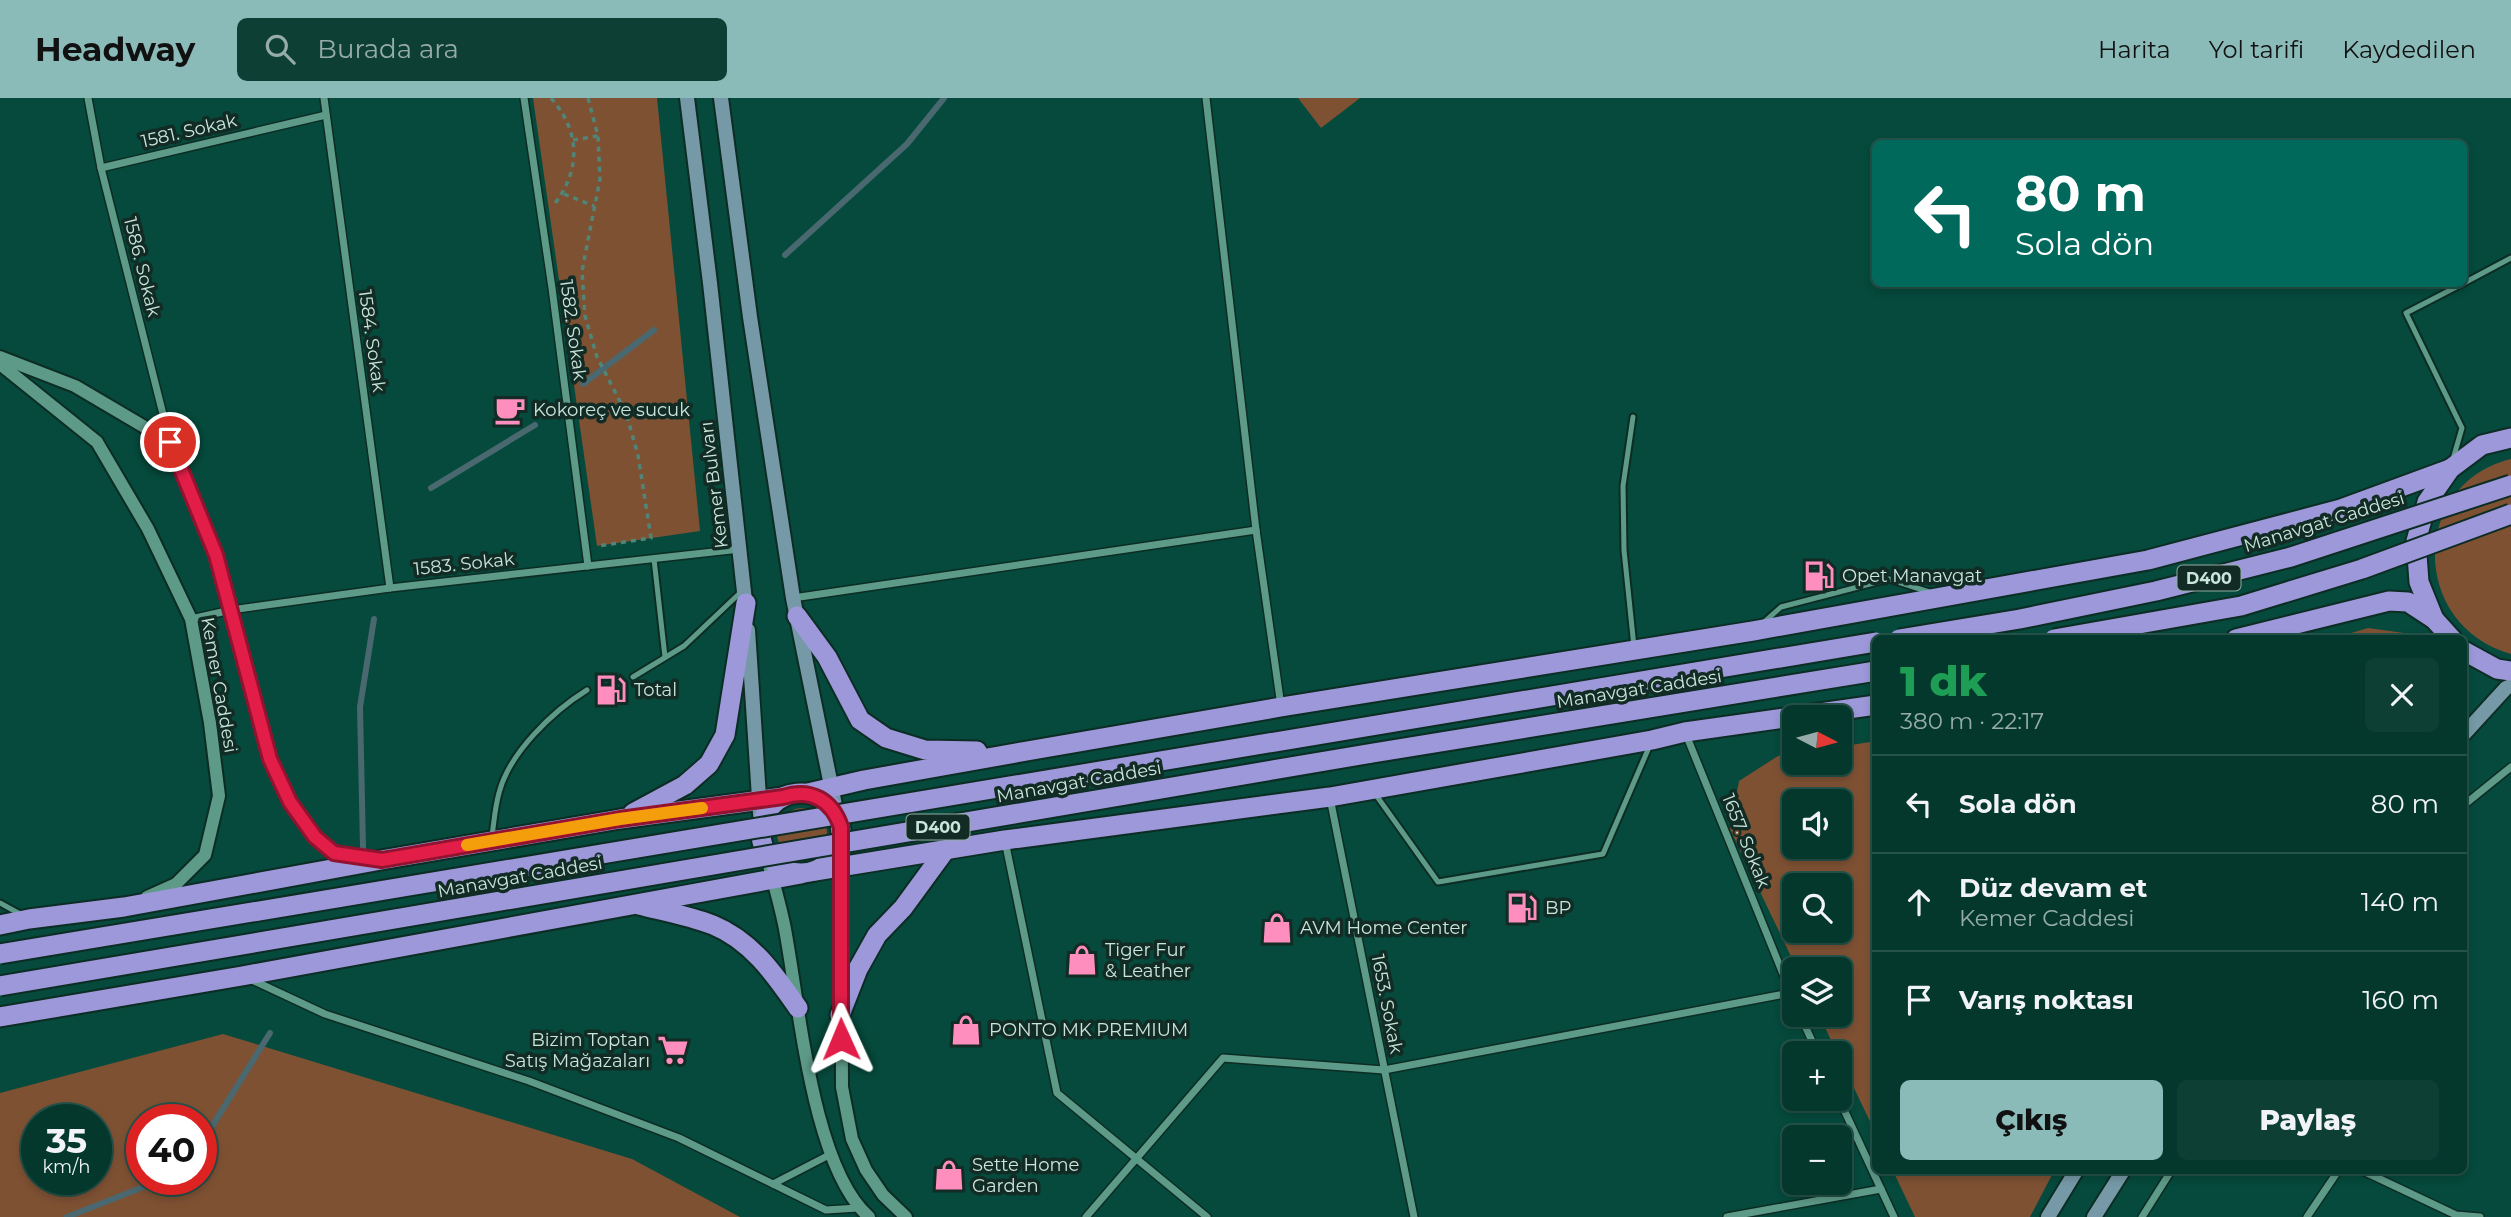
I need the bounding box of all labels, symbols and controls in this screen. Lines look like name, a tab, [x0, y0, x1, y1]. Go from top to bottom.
search box	[237, 18, 727, 81]
text: Headway	[35, 29, 195, 69]
icon: search	[261, 30, 299, 68]
text: Burada ara	[317, 33, 459, 65]
text: Harita	[2098, 35, 2171, 64]
text: Yol tarifi	[2209, 35, 2304, 64]
text: Kaydedilen	[2342, 35, 2476, 64]
street label: 1581. Sokak	[139, 109, 239, 153]
text: 80 m	[2015, 164, 2146, 223]
icon: left	[1900, 168, 1991, 259]
street label: 1586. Sokak	[119, 215, 165, 319]
text: Sola dön	[2015, 224, 2154, 263]
street label: 1582. Sokak	[555, 278, 591, 382]
street label: 1584. Sokak	[354, 288, 390, 394]
cafe icon: Kokoreç ve sucuk	[493, 393, 527, 427]
place label: Kokoreç ve sucuk	[533, 399, 690, 421]
pin	[140, 412, 200, 472]
street label: Kemer Bulvarı	[695, 420, 733, 550]
icon: arrive	[151, 423, 189, 461]
street label: Manavgat Caddesi	[2241, 487, 2407, 557]
street label: 1583. Sokak	[413, 548, 516, 580]
fuel station icon: Opet Manavgat	[1802, 559, 1836, 593]
place label: Opet Manavgat	[1842, 565, 1982, 587]
road number: D400	[2178, 565, 2240, 590]
street label: Kemer Caddesi	[196, 615, 242, 755]
text: 1 dk	[1900, 655, 1987, 707]
button: close	[2365, 658, 2439, 732]
street label: Manavgat Caddesi	[1555, 665, 1723, 713]
fuel station icon: Total	[594, 673, 628, 707]
place label: Total	[634, 679, 677, 701]
north arrow	[1782, 705, 1852, 775]
map controls	[1782, 705, 1852, 1195]
text: 380 m · 22:17	[1900, 707, 2044, 735]
street label: Manavgat Caddesi	[995, 757, 1163, 807]
icon: left	[1900, 785, 1938, 823]
text: Sola dön	[1959, 788, 2077, 820]
text: 80 m	[2371, 788, 2439, 820]
button: sound	[1782, 789, 1852, 859]
street label: 1657. Sokak	[1717, 791, 1775, 892]
road number: D400	[906, 814, 970, 840]
street label: Manavgat Caddesi	[436, 852, 604, 902]
text: Düz devam et	[1959, 872, 2147, 904]
button: search	[1782, 873, 1852, 943]
icon: ahead	[1900, 883, 1938, 921]
text: 140 m	[2361, 886, 2439, 918]
fuel station icon: BP	[1505, 891, 1539, 925]
place label: BP	[1545, 897, 1572, 919]
text: Kemer Caddesi	[1959, 904, 2134, 932]
shop icon: AVM Home Center	[1260, 911, 1294, 945]
place label: AVM Home Center	[1300, 917, 1468, 939]
place label: Tiger Fur & Leather	[1105, 939, 1191, 982]
shop icon: Tiger Fur & Leather	[1065, 943, 1099, 977]
street label: 1653. Sokak	[1367, 953, 1407, 1056]
button: layers	[1782, 957, 1852, 1027]
icon: arrive	[1900, 981, 1938, 1019]
text: Varış noktası	[1959, 984, 2134, 1016]
text: 160 m	[2362, 984, 2439, 1016]
position arrow	[804, 1002, 878, 1076]
shop icon: PONTO MK PREMIUM	[949, 1013, 983, 1047]
place label: PONTO MK PREMIUM	[989, 1019, 1188, 1041]
place label: Bizim Toptan Satış Mağazaları	[505, 1029, 650, 1072]
supermarket icon: Bizim Toptan Satış Mağazaları	[656, 1033, 690, 1067]
button: +	[1782, 1041, 1852, 1111]
button: Çıkış	[1900, 1080, 2163, 1160]
button: Paylaş	[2177, 1080, 2439, 1160]
speed limit sign: 40	[126, 1104, 217, 1195]
text: 35	[46, 1119, 87, 1162]
button: −	[1782, 1125, 1852, 1195]
place label: Sette Home Garden	[972, 1154, 1080, 1197]
text: km/h	[42, 1156, 91, 1178]
shop icon: Sette Home Garden	[932, 1158, 966, 1192]

